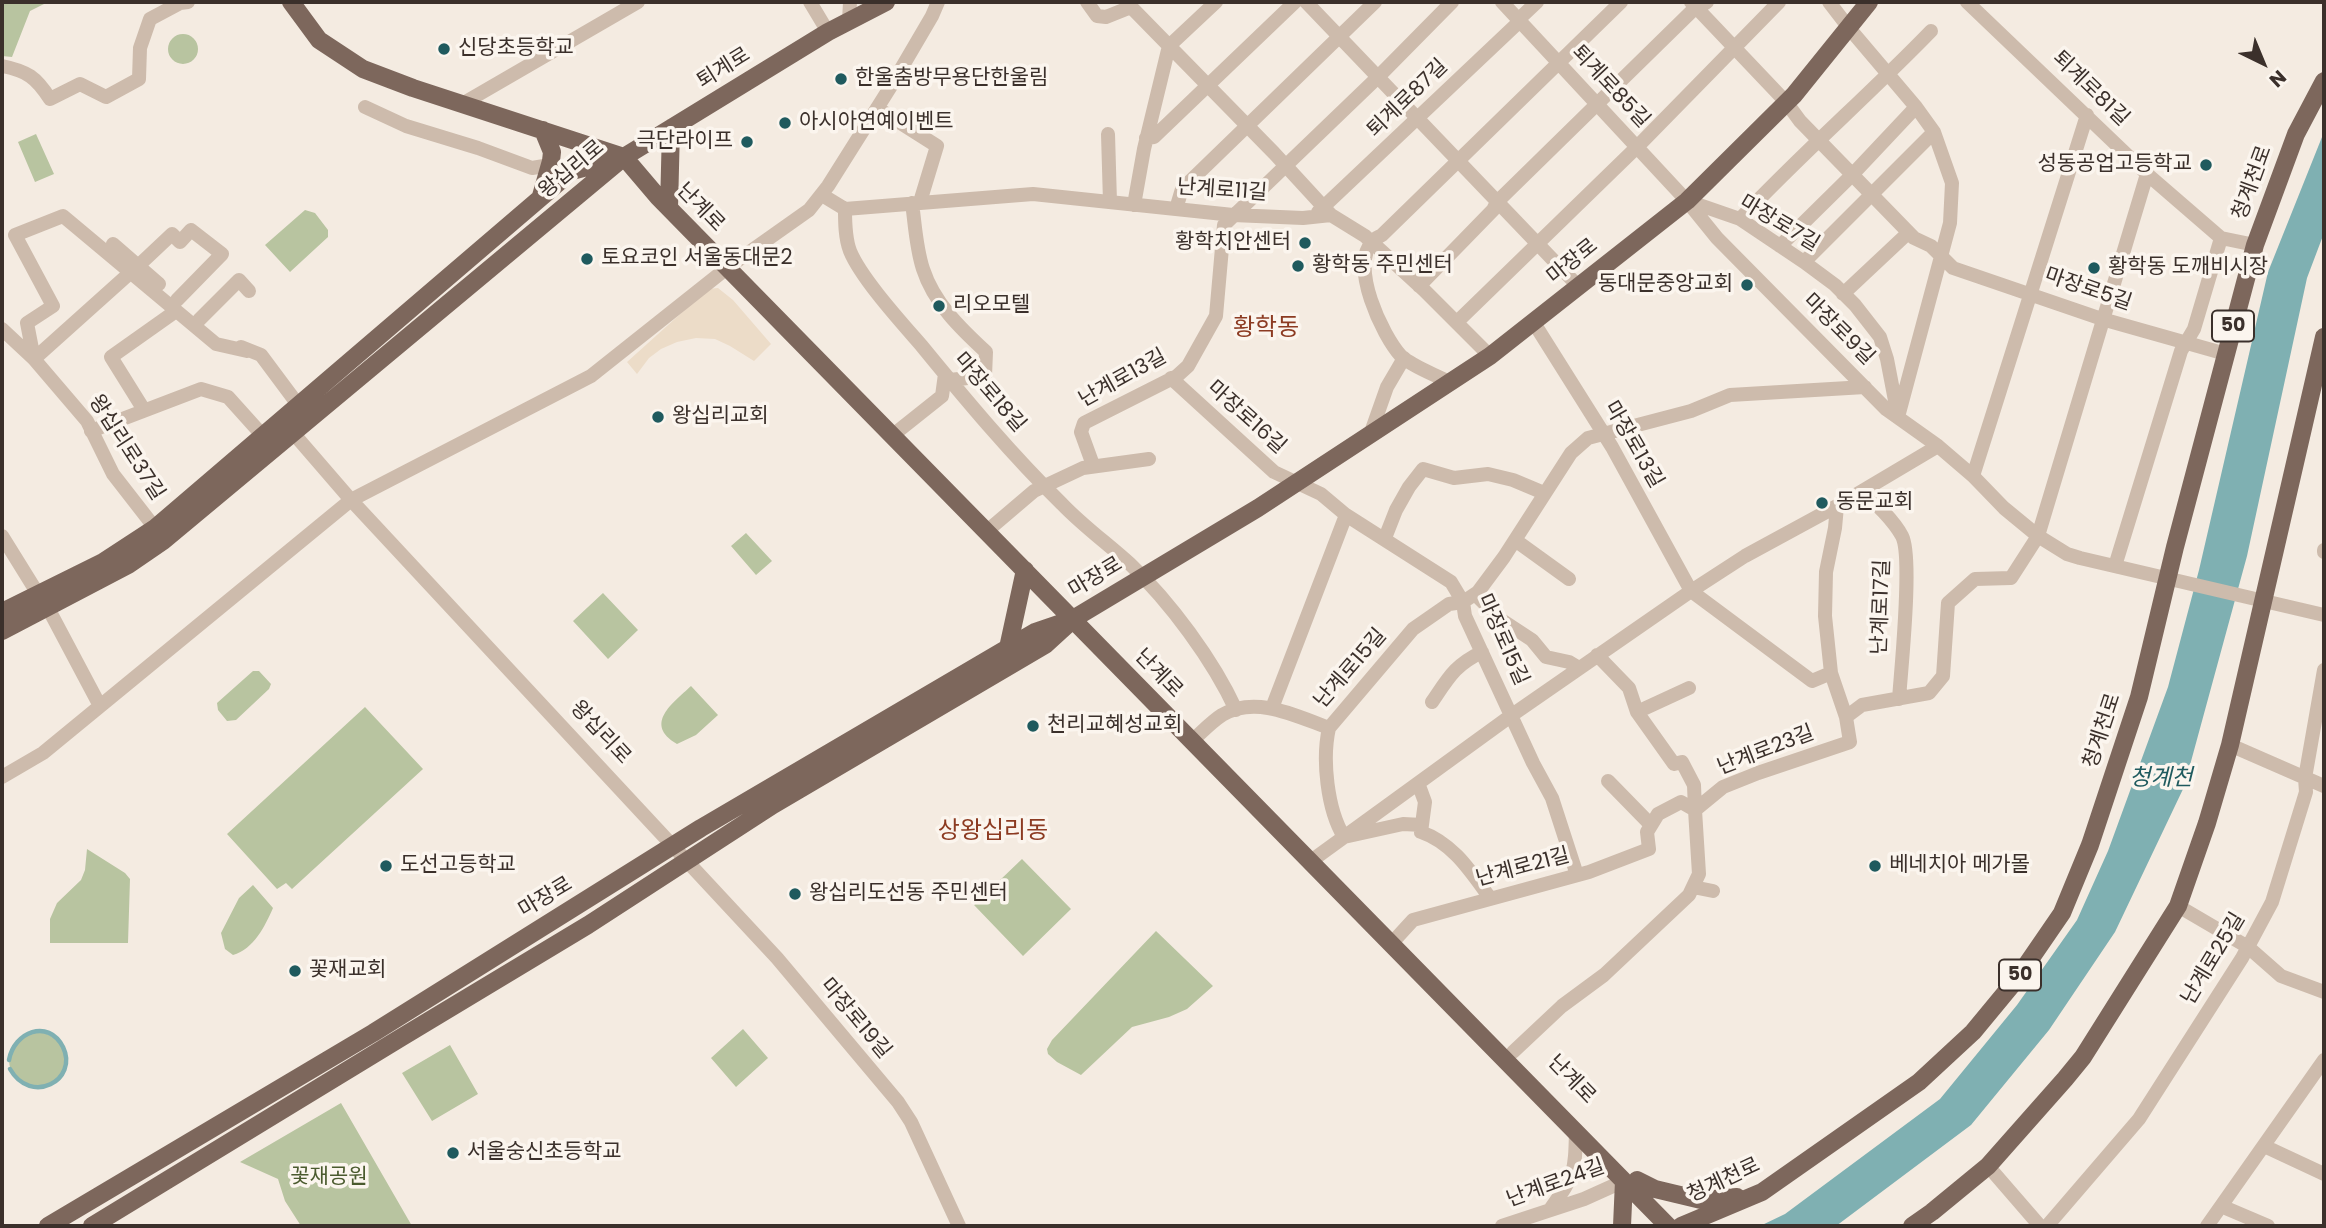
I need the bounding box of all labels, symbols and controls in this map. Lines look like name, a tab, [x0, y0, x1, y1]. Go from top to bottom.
north arrow	[2228, 28, 2298, 98]
place label: 신당초등학교	[458, 36, 574, 62]
street label: 퇴계로85길	[1565, 40, 1655, 134]
marker: 신당초등학교	[436, 41, 452, 57]
street label: 퇴계로	[693, 43, 755, 95]
street label: 퇴계로81길	[2046, 46, 2134, 132]
street label: 퇴계로87길	[1363, 55, 1453, 143]
text: N	[2263, 64, 2292, 93]
place label: 한울춤방무용단한울림	[855, 66, 1048, 92]
marker: 한울춤방무용단한울림	[833, 71, 849, 87]
place label: 아시아연예이벤트	[799, 110, 954, 136]
marker: 아시아연예이벤트	[777, 115, 793, 131]
place label: 극단라이프	[636, 129, 733, 155]
marker: 극단라이프	[739, 134, 755, 150]
street label: 왕십리로	[534, 136, 610, 204]
street label: 청계천로	[2228, 142, 2278, 224]
place label: 성동공업고등학교	[2037, 152, 2192, 178]
marker: 성동공업고등학교	[2198, 157, 2214, 173]
street label: 난계로11길	[1176, 175, 1268, 207]
street label: 난계로	[671, 178, 729, 238]
street label: 마장로7길	[1734, 190, 1824, 258]
place label: 황학치안센터	[1175, 230, 1291, 256]
street label: 마장로	[1543, 234, 1603, 290]
marker: 황학치안센터	[1297, 235, 1313, 251]
place label: 토요코인 서울동대문2	[601, 246, 793, 272]
marker: 토요코인 서울동대문2	[579, 251, 595, 267]
place label: 황학동 주민센터	[1312, 253, 1453, 279]
place label: 황학동 도깨비시장	[2108, 255, 2268, 281]
marker: 황학동 주민센터	[1290, 258, 1306, 274]
marker: 황학동 도깨비시장	[2086, 260, 2102, 276]
street label: 마장로5길	[2041, 263, 2135, 317]
place label: 동대문중앙교회	[1598, 272, 1733, 298]
marker: 동대문중앙교회	[1739, 277, 1755, 293]
street label: 마장로9길	[1797, 289, 1879, 371]
place label: 리오모텔	[953, 293, 1030, 319]
marker: 리오모텔	[931, 298, 947, 314]
road number: 50	[2212, 310, 2254, 342]
district label: 황학동	[1233, 315, 1299, 343]
street label: 난계로13길	[1075, 345, 1171, 413]
street label: 마장로18길	[948, 348, 1030, 438]
street label: 마장로16길	[1201, 376, 1291, 460]
street label: 왕십리로37길	[83, 391, 169, 505]
street label: 마장로13길	[1598, 397, 1668, 493]
place label: 왕십리교회	[672, 404, 769, 430]
marker: 왕십리교회	[650, 409, 666, 425]
place label: 동문교회	[1836, 490, 1913, 516]
marker: 동문교회	[1814, 495, 1830, 511]
street label: 마장로	[1065, 552, 1127, 604]
street label: 난계로17길	[1868, 559, 1896, 655]
street label: 마장로15길	[1471, 590, 1533, 690]
street label: 난계로15길	[1310, 624, 1392, 714]
street label: 난계로	[1129, 644, 1187, 704]
street label: 청계천로	[2079, 690, 2127, 772]
street label: 왕십리로	[564, 696, 636, 770]
place label: 천리교혜성교회	[1047, 713, 1182, 739]
marker: 천리교혜성교회	[1025, 718, 1041, 734]
street label: 난계로23길	[1714, 721, 1818, 781]
water label: 청계천	[2129, 765, 2193, 793]
district label: 상왕십리동	[938, 818, 1048, 846]
street label: 난계로21길	[1473, 843, 1573, 893]
place label: 도선고등학교	[400, 853, 516, 879]
place label: 베네치아 메가몰	[1889, 853, 2030, 879]
marker: 도선고등학교	[378, 858, 394, 874]
marker: 베네치아 메가몰	[1867, 858, 1883, 874]
street label: 마장로	[515, 872, 577, 924]
place label: 왕십리도선동 주민센터	[809, 881, 1008, 907]
marker: 왕십리도선동 주민센터	[787, 886, 803, 902]
street label: 난계로25길	[2177, 909, 2251, 1009]
place label: 꽃재교회	[309, 958, 386, 984]
road number: 50	[1999, 959, 2041, 990]
marker: 꽃재교회	[287, 963, 303, 979]
street label: 마장로19길	[814, 974, 896, 1064]
street label: 난계로	[1542, 1050, 1600, 1110]
place label: 서울숭신초등학교	[467, 1140, 622, 1166]
marker: 서울숭신초등학교	[445, 1145, 461, 1161]
street label: 청계천로	[1684, 1153, 1764, 1209]
street label: 난계로24길	[1504, 1155, 1608, 1213]
park label: 꽃재공원	[290, 1165, 368, 1191]

